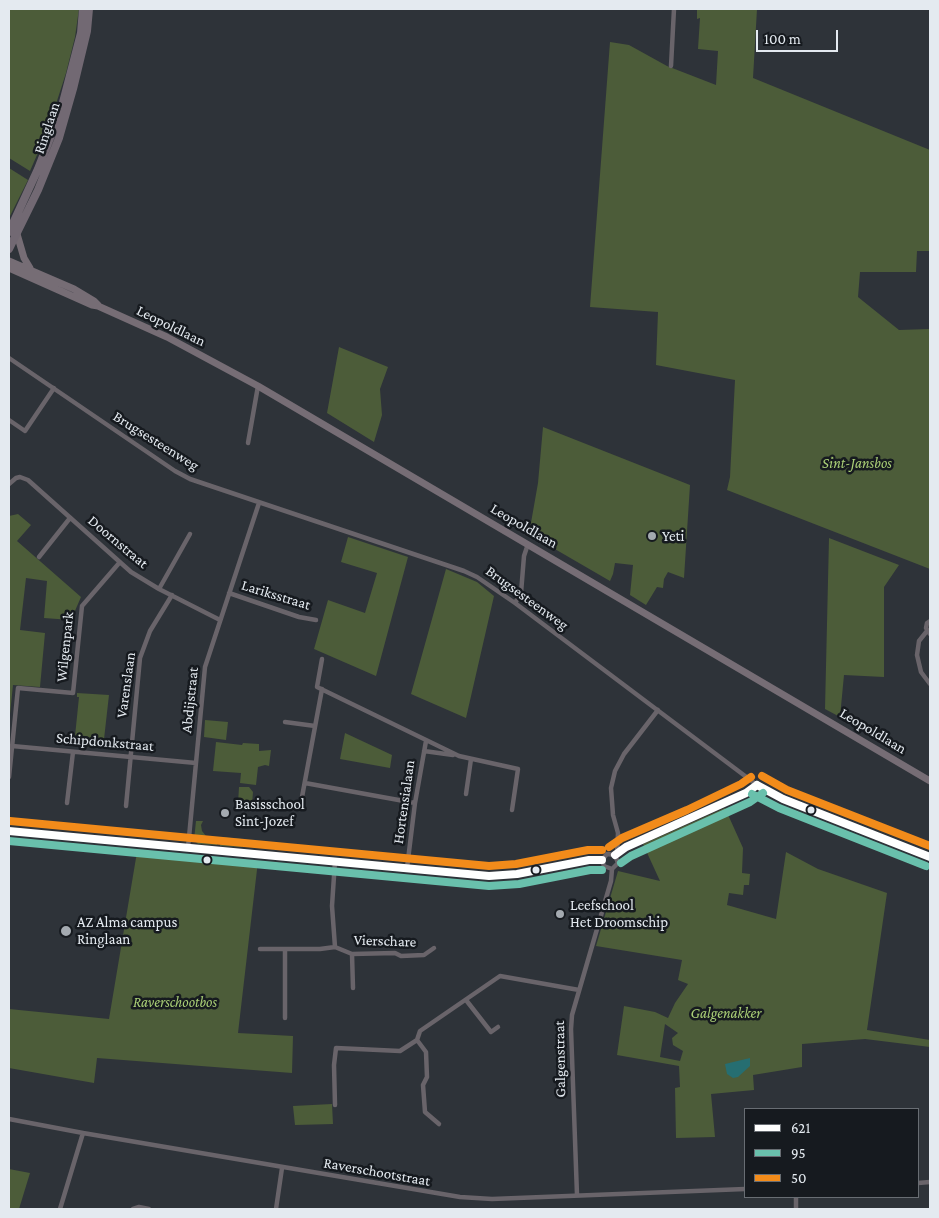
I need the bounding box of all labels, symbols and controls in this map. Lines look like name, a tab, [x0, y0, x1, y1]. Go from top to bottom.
scale bar	[759, 20, 842, 52]
text: 100 m	[764, 31, 801, 47]
street label: Ringlaan	[30, 100, 64, 156]
street label: Leopoldlaan	[134, 302, 208, 350]
street label: Brugsesteenweg	[110, 407, 202, 475]
park label: Sint-Jansbos	[822, 454, 892, 472]
street label: Leopoldlaan	[487, 500, 561, 552]
street label: Doornstraat	[84, 512, 152, 572]
place label: Yeti	[662, 527, 684, 545]
marker: Yeti	[646, 530, 658, 542]
street label: Brugsesteenweg	[482, 562, 572, 634]
street label: Lariksstraat	[239, 576, 313, 614]
street label: Wilgenpark	[52, 611, 78, 683]
street label: Varenslaan	[112, 651, 140, 719]
street label: Abdijstraat	[178, 666, 202, 734]
street label: Leopoldlaan	[836, 704, 910, 758]
street label: Schipdonkstraat	[55, 729, 155, 755]
street label: Hortensialaan	[389, 759, 419, 845]
place label: Basisschool Sint-Jozef	[235, 795, 305, 830]
unlabelled marker	[806, 805, 816, 815]
marker: Basisschool Sint-Jozef	[219, 807, 231, 819]
unlabelled marker	[202, 855, 212, 865]
unlabelled marker	[531, 865, 541, 875]
place label: Leefschool Het Droomschip	[570, 896, 668, 931]
marker: Leefschool Het Droomschip	[554, 908, 566, 920]
place label: AZ Alma campus Ringlaan	[77, 913, 177, 948]
marker: AZ Alma campus Ringlaan	[59, 924, 73, 938]
street label: Vierschare	[353, 931, 417, 951]
park label: Raverschootbos	[133, 993, 217, 1011]
park label: Galgenakker	[690, 1004, 762, 1022]
street label: Galgenstraat	[550, 1020, 570, 1098]
legend	[744, 1108, 919, 1198]
text: 621	[791, 1120, 810, 1136]
text: 95	[791, 1145, 806, 1161]
street label: Raverschootstraat	[322, 1154, 432, 1190]
text: 50	[791, 1170, 807, 1186]

